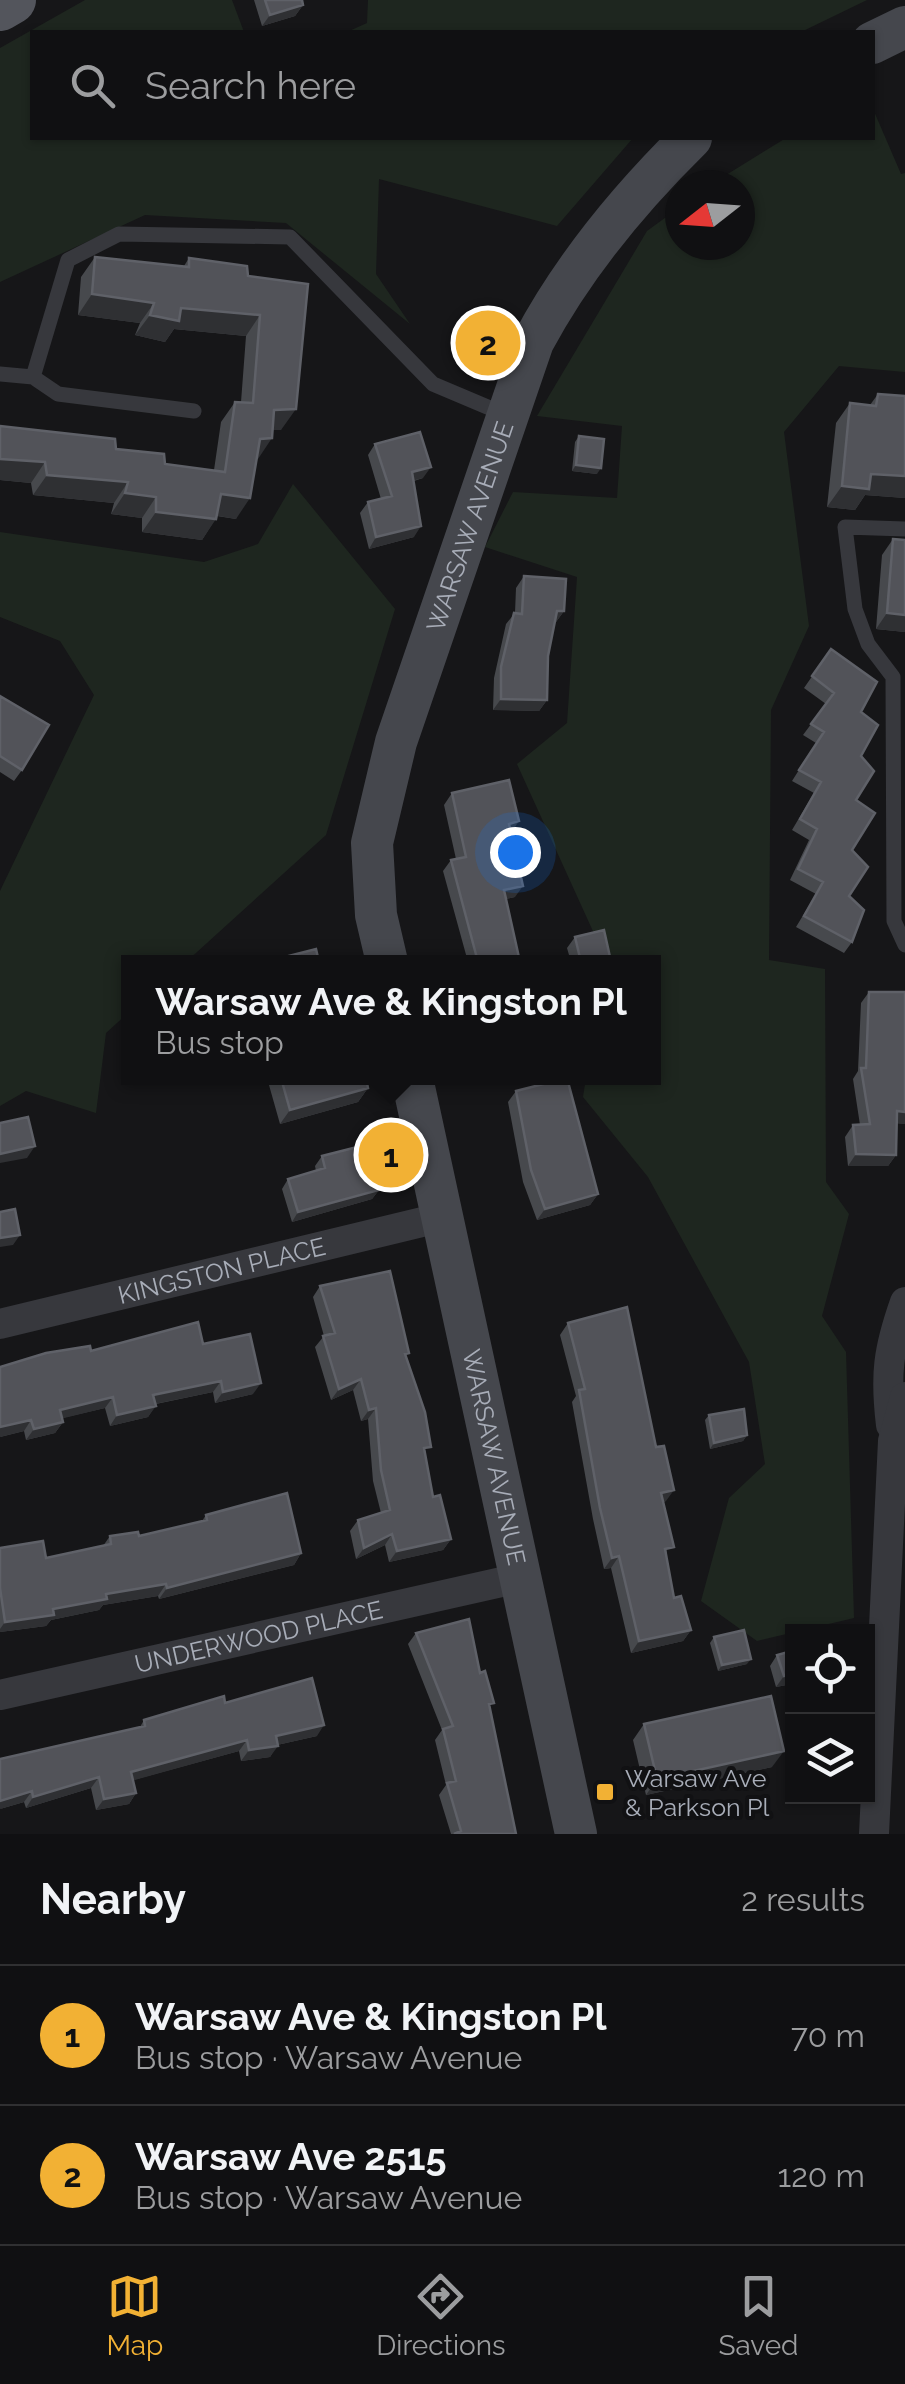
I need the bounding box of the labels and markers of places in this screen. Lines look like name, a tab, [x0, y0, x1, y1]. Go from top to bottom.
pin: 2	[456, 306, 520, 380]
pin: 1	[358, 1118, 424, 1192]
place label: Warsaw Ave & Parkson Pl	[625, 1763, 770, 1822]
marker: Warsaw Ave & Parkson Pl	[594, 1781, 616, 1803]

